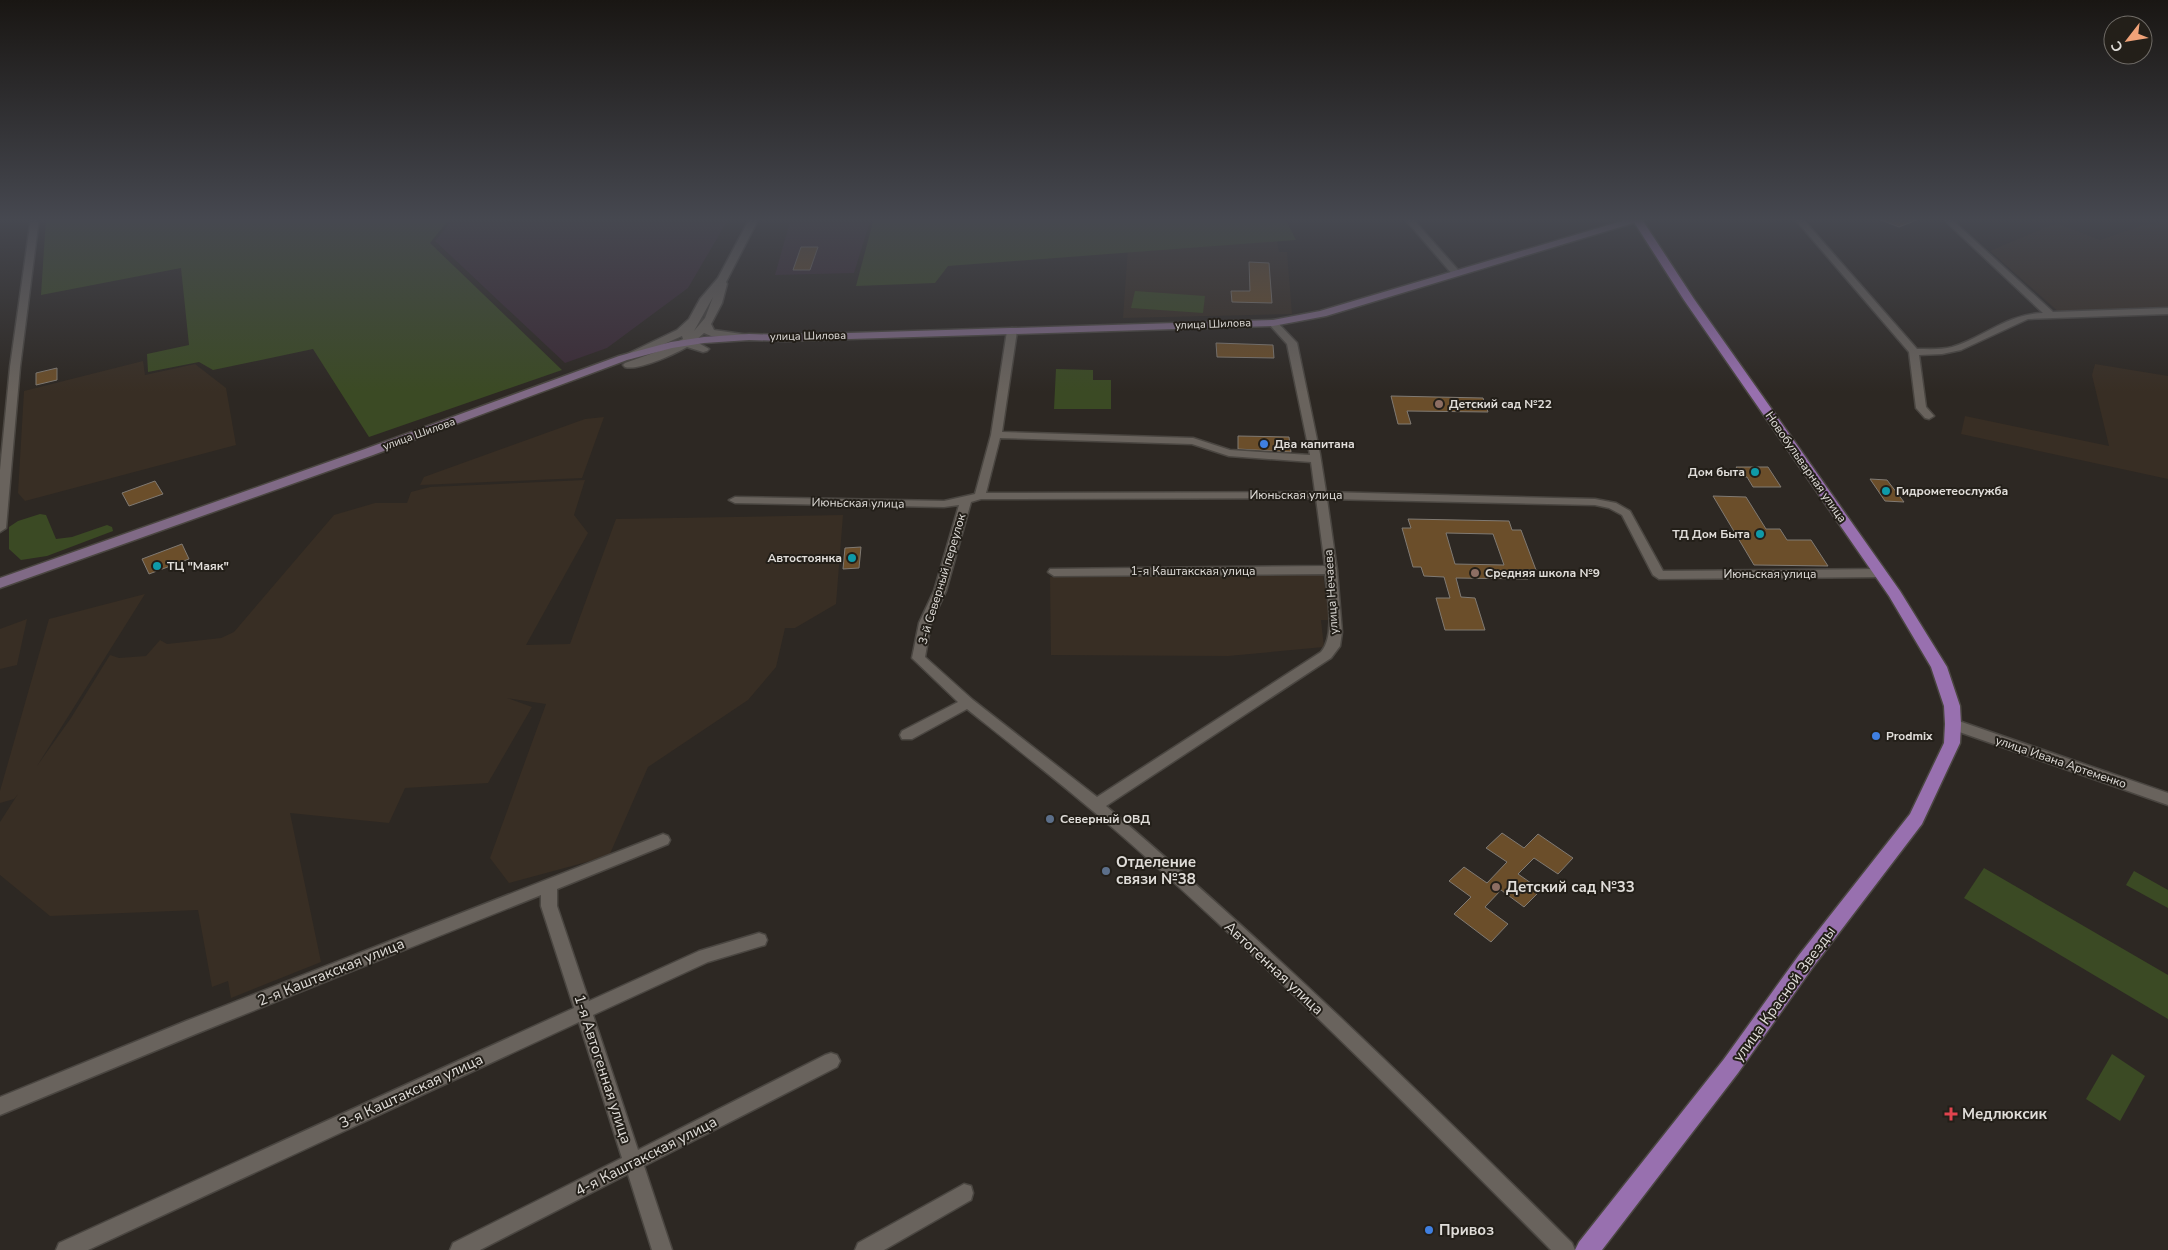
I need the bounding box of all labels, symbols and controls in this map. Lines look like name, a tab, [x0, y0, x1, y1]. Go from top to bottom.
north arrow	[2103, 15, 2153, 65]
text: С	[2106, 37, 2128, 55]
street label: улица Шилова	[1175, 315, 1251, 333]
street label: улица Шилова	[770, 328, 846, 344]
place label: Детский сад №22	[1449, 396, 1552, 412]
marker: Детский сад №22	[1433, 398, 1445, 410]
street label: Новобульварная улица	[1762, 408, 1850, 526]
street label: улица Шилова	[381, 414, 457, 454]
place label: Два капитана	[1274, 436, 1355, 452]
marker: Два капитана	[1258, 438, 1270, 450]
place label: Дом быта	[1688, 464, 1745, 480]
marker: Дом быта	[1749, 466, 1761, 478]
place label: Гидрометеослужба	[1896, 483, 2008, 499]
marker: Гидрометеослужба	[1880, 485, 1892, 497]
street label: Июньская улица	[1249, 487, 1343, 503]
street label: Июньская улица	[811, 494, 905, 512]
street label: 3-й Северный переулок	[914, 511, 970, 646]
place label: ТД Дом Быта	[1672, 526, 1750, 542]
marker: ТД Дом Быта	[1754, 528, 1766, 540]
street label: улица Нечаева	[1320, 549, 1342, 635]
place label: Автостоянка	[767, 550, 842, 566]
marker: Автостоянка	[846, 552, 858, 564]
place label: ТЦ "Маяк"	[167, 558, 229, 574]
marker: ТЦ "Маяк"	[151, 560, 163, 572]
street label: 1-я Каштакская улица	[1130, 563, 1256, 579]
place label: Средняя школа №9	[1485, 565, 1600, 581]
street label: Июньская улица	[1723, 566, 1817, 582]
marker: Средняя школа №9	[1469, 567, 1481, 579]
place label: Prodmix	[1886, 728, 1933, 744]
marker: Prodmix	[1870, 730, 1882, 742]
street label: улица Ивана Артеменко	[1993, 732, 2129, 792]
place label: Северный ОВД	[1060, 811, 1150, 827]
marker: Северный ОВД	[1044, 813, 1056, 825]
place label: Отделение связи №38	[1116, 852, 1196, 889]
marker: Отделение связи №38	[1100, 865, 1112, 877]
place label: Детский сад №33	[1506, 877, 1635, 897]
marker: Детский сад №33	[1490, 881, 1502, 893]
street label: Автогенная улица	[1220, 917, 1328, 1019]
street label: улица Красной Звезды	[1728, 922, 1840, 1066]
street label: 2-я Каштакская улица	[255, 933, 407, 1011]
street label: 1-я Автогенная улица	[569, 992, 637, 1146]
street label: 3-я Каштакская улица	[336, 1049, 486, 1133]
place label: Медлюксик	[1962, 1104, 2048, 1124]
marker: Медлюксик	[1944, 1107, 1958, 1121]
street label: 4-я Каштакская улица	[572, 1112, 720, 1200]
place label: Привоз	[1439, 1220, 1494, 1240]
marker: Привоз	[1423, 1224, 1435, 1236]

